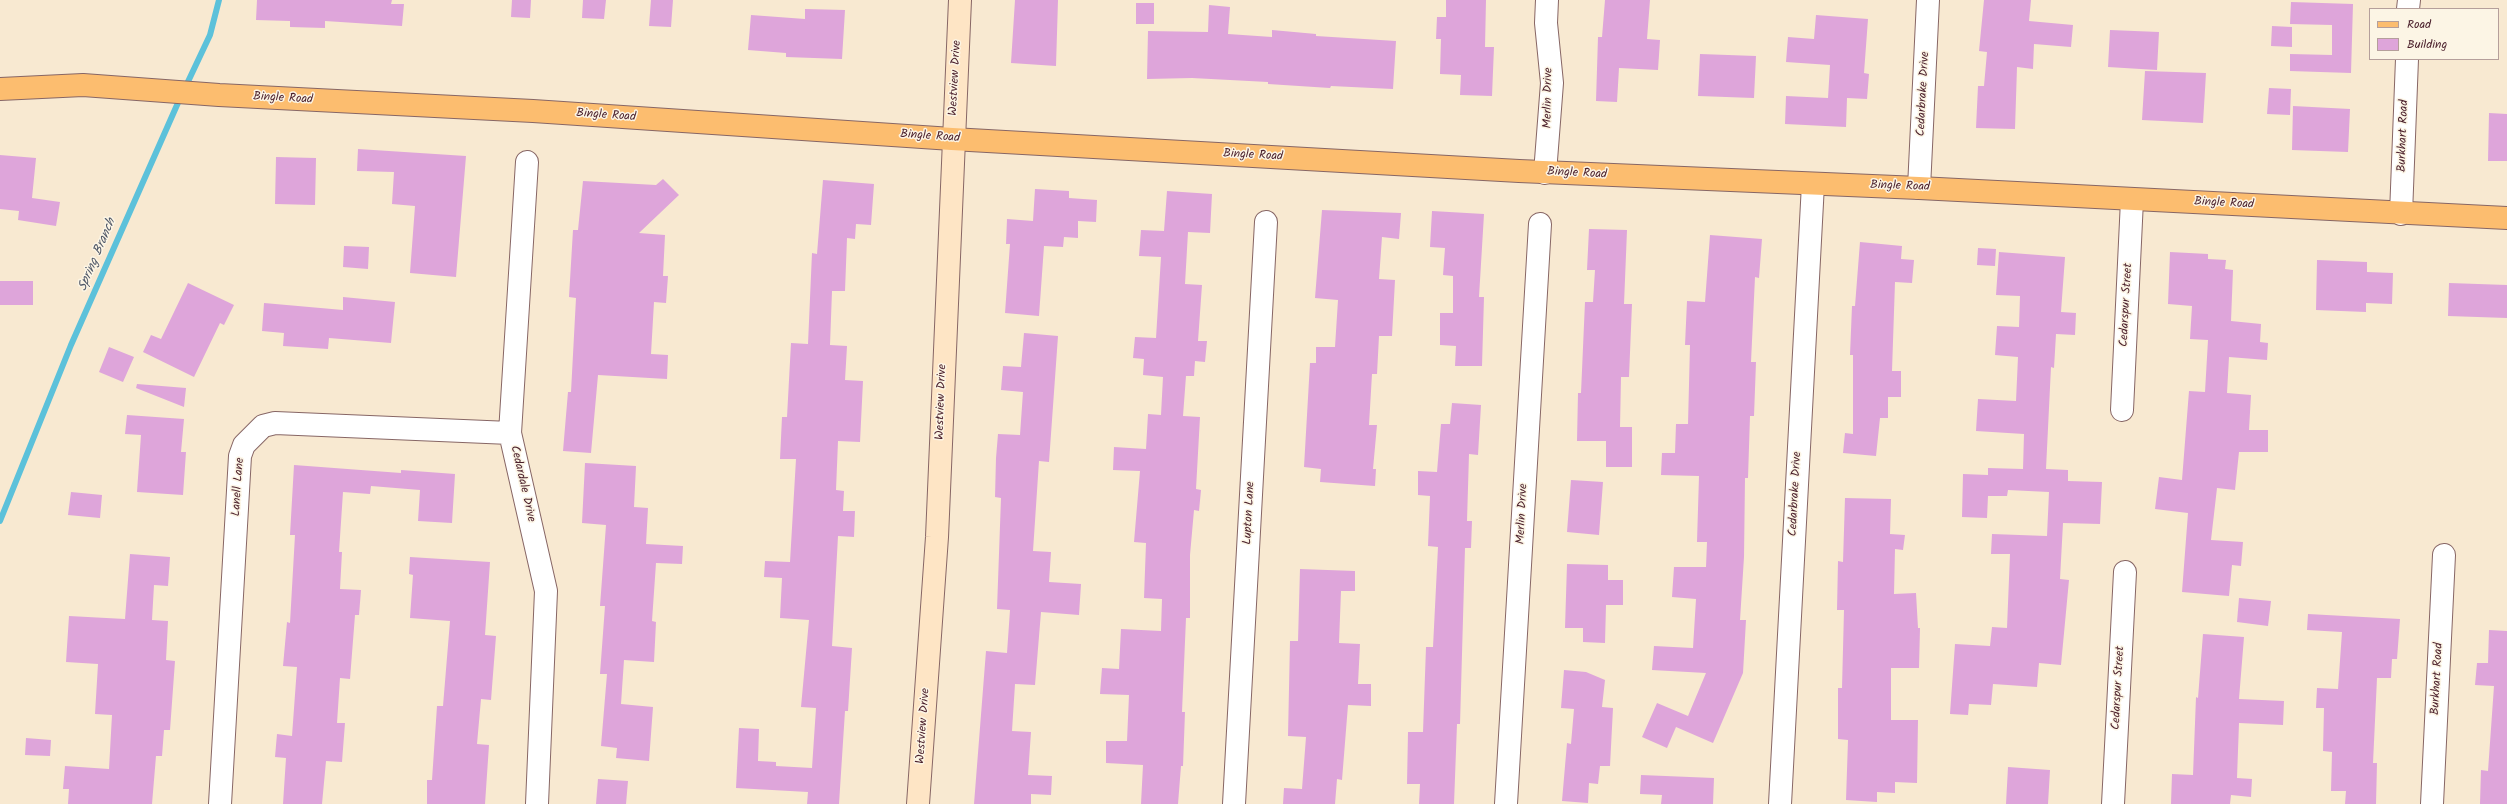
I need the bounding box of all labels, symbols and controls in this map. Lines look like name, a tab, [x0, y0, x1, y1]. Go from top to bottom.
legend	[2369, 8, 2499, 60]
text: Road	[2407, 15, 2431, 34]
text: Building	[2407, 35, 2447, 54]
street label: Westview Drive	[947, 40, 965, 116]
street label: Cedarbrake Drive	[1915, 51, 1933, 137]
street label: Merlin Drive	[1541, 67, 1557, 129]
street label: Bingle Road	[253, 90, 313, 108]
street label: Burkhart Road	[2396, 99, 2412, 173]
street label: Bingle Road	[576, 107, 636, 125]
street label: Bingle Road	[900, 128, 960, 146]
street label: Bingle Road	[1223, 147, 1283, 165]
street label: Bingle Road	[1547, 165, 1607, 183]
street label: Bingle Road	[1870, 179, 1930, 195]
street label: Bingle Road	[2194, 195, 2254, 213]
water label: Spring Branch	[76, 216, 120, 294]
street label: Cedarspur Street	[2118, 263, 2136, 347]
street label: Westview Drive	[933, 364, 951, 440]
street label: Cedardale Drive	[506, 444, 538, 524]
street label: Cedarbrake Drive	[1787, 451, 1805, 537]
street label: Lanell Lane	[230, 457, 248, 517]
street label: Lupton Lane	[1241, 481, 1259, 545]
street label: Merlin Drive	[1514, 483, 1532, 545]
street label: Burkhart Road	[2429, 642, 2447, 716]
street label: Cedarspur Street	[2110, 646, 2128, 730]
street label: Westview Drive	[914, 688, 934, 764]

